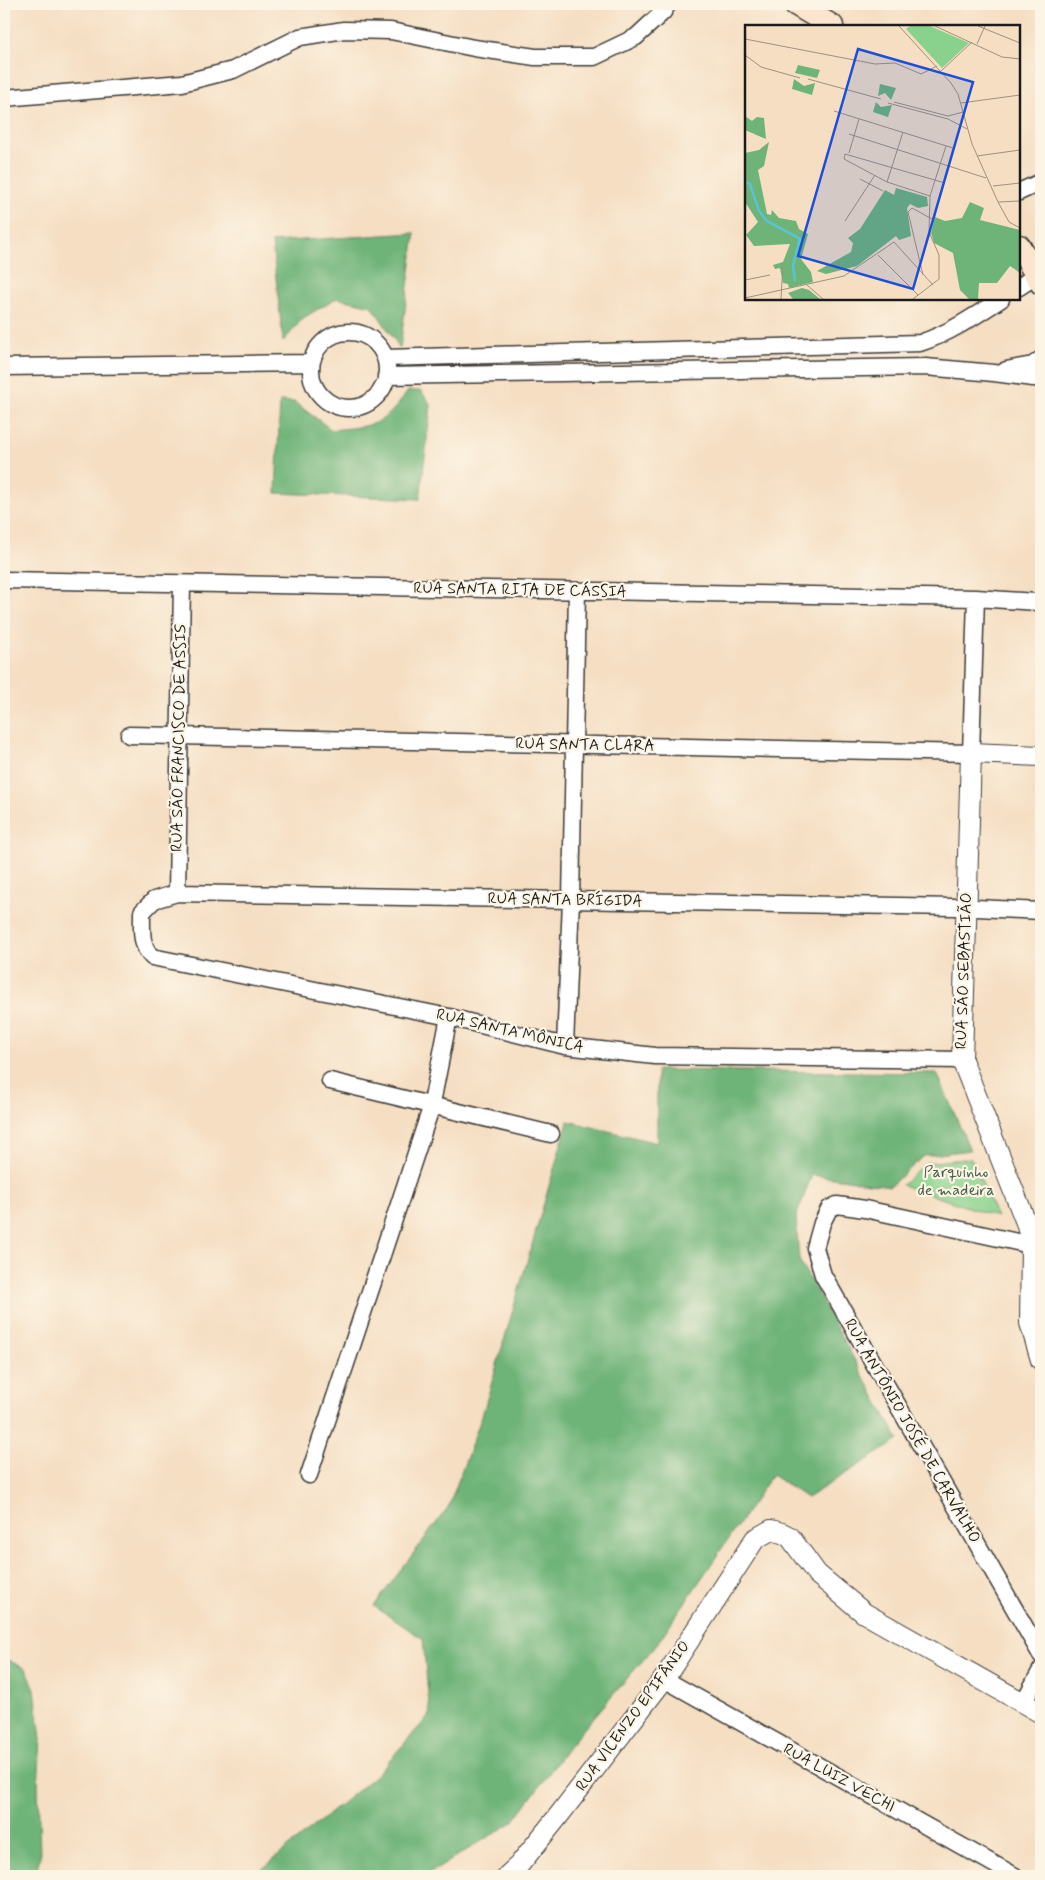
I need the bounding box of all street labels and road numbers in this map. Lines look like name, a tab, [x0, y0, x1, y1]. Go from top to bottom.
street label: RUA SANTA RITA DE CÁSSIA	[413, 578, 627, 602]
street label: RUA SÃO FRANCISCO DE ASSIS	[167, 624, 191, 852]
street label: RUA SANTA CLARA	[515, 733, 655, 757]
street label: RUA SANTA BRÍGIDA	[487, 888, 643, 912]
street label: RUA SÃO SEBASTIÃO	[951, 892, 977, 1050]
street label: RUA SANTA MÔNICA	[434, 1004, 586, 1058]
street label: RUA ANTÔNIO JOSÉ DE CARVALHO	[839, 1315, 985, 1547]
street label: RUA VICENZO EPIFÂNIO	[571, 1636, 695, 1796]
street label: RUA LUIZ VECHI	[779, 1739, 899, 1817]

